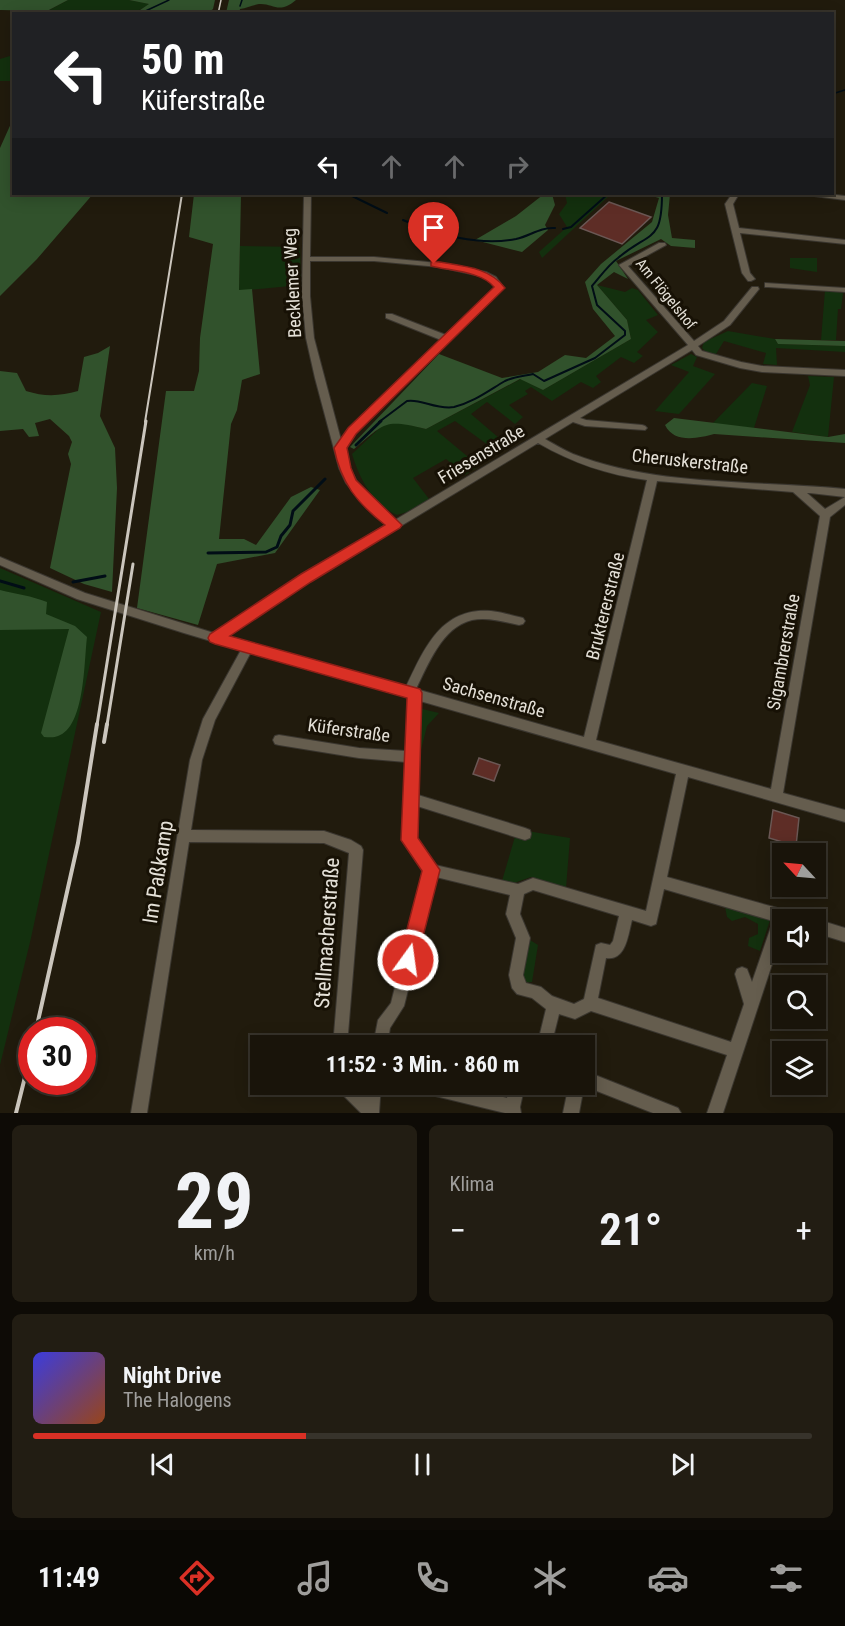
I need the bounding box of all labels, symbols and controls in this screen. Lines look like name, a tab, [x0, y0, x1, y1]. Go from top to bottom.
text: 50 m	[141, 35, 224, 84]
icon: left	[42, 36, 120, 114]
text: Küferstraße	[141, 85, 265, 117]
icon: left	[312, 150, 345, 183]
icon: ahead	[375, 150, 408, 183]
icon: ahead	[438, 150, 471, 183]
icon: right	[501, 150, 534, 183]
pin	[408, 202, 459, 264]
icon: arrive	[417, 211, 450, 244]
street label: Becklemer Weg	[279, 228, 305, 338]
street label: Am Flögelshof	[632, 255, 700, 333]
street label: Friesenstraße	[434, 420, 528, 488]
street label: Cheruskerstraße	[631, 444, 749, 478]
street label: Bruktererstraße	[581, 550, 629, 662]
street label: Sigambrerstraße	[762, 592, 804, 712]
street label: Sachsenstraße	[440, 672, 548, 722]
street label: Küferstraße	[307, 714, 391, 746]
street label: Im Paßkamp	[138, 819, 178, 925]
north arrow	[772, 843, 826, 897]
map controls	[772, 843, 826, 1095]
street label: Stellmacherstraße	[310, 857, 344, 1009]
button: sound	[772, 909, 826, 963]
position arrow	[376, 928, 440, 992]
button: search	[772, 975, 826, 1029]
speed limit sign: 30	[18, 1017, 96, 1095]
button: layers	[772, 1041, 826, 1095]
text: 11:52 · 3 Min. · 860 m	[326, 1052, 519, 1077]
text: 29	[175, 1156, 254, 1247]
text: Klima	[450, 1172, 494, 1196]
text: 21°	[599, 1203, 662, 1256]
text: −	[450, 1211, 466, 1250]
text: +	[796, 1211, 812, 1250]
text: km/h	[194, 1241, 235, 1265]
text: Night Drive	[123, 1363, 221, 1388]
text: The Halogens	[123, 1388, 232, 1412]
icon: previous	[146, 1448, 179, 1481]
icon: pause	[406, 1448, 439, 1481]
icon: next	[666, 1448, 699, 1481]
icon: directions	[176, 1557, 218, 1599]
icon: music	[294, 1557, 336, 1599]
icon: phone	[411, 1557, 453, 1599]
icon: climate	[529, 1557, 571, 1599]
icon: car	[647, 1557, 689, 1599]
icon: filters	[765, 1557, 807, 1599]
text: 11:49	[38, 1562, 100, 1594]

